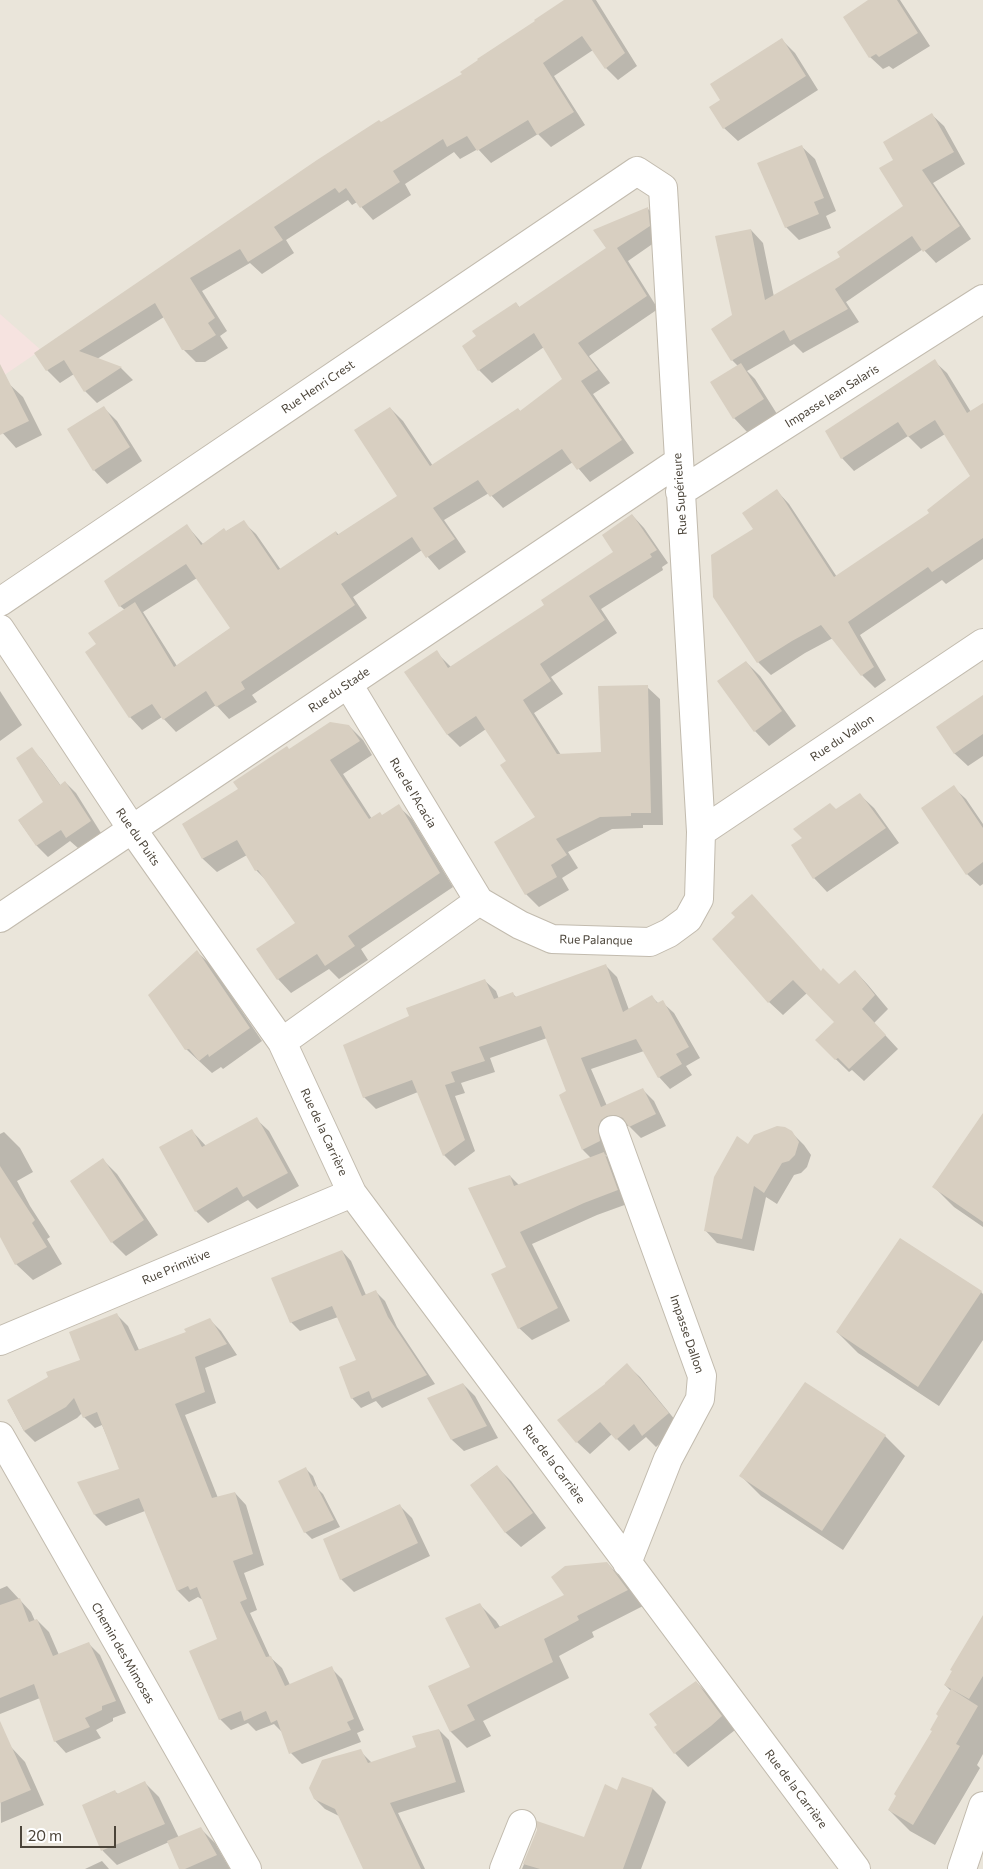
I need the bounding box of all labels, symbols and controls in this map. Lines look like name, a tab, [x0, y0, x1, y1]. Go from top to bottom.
street label: Rue Henri Crest	[279, 357, 357, 417]
street label: Impasse Jean Salaris	[782, 361, 882, 431]
street label: Rue Supérieure	[670, 452, 690, 536]
street label: Rue du Stade	[306, 664, 372, 716]
street label: Rue du Vallon	[808, 712, 876, 764]
street label: Rue de l'Acacia	[386, 755, 440, 831]
street label: Rue du Puits	[113, 805, 163, 869]
street label: Rue Palanque	[559, 932, 633, 948]
street label: Rue de la Carrière	[297, 1086, 351, 1178]
street label: Rue Primitive	[140, 1246, 212, 1288]
street label: Impasse Dallon	[667, 1293, 707, 1375]
street label: Rue de la Carrière	[520, 1422, 588, 1506]
street label: Chemin des Mimosas	[88, 1600, 158, 1706]
street label: Rue de la Carrière	[762, 1747, 830, 1831]
scale bar	[22, 1816, 119, 1848]
text: 20 m	[28, 1826, 62, 1844]

